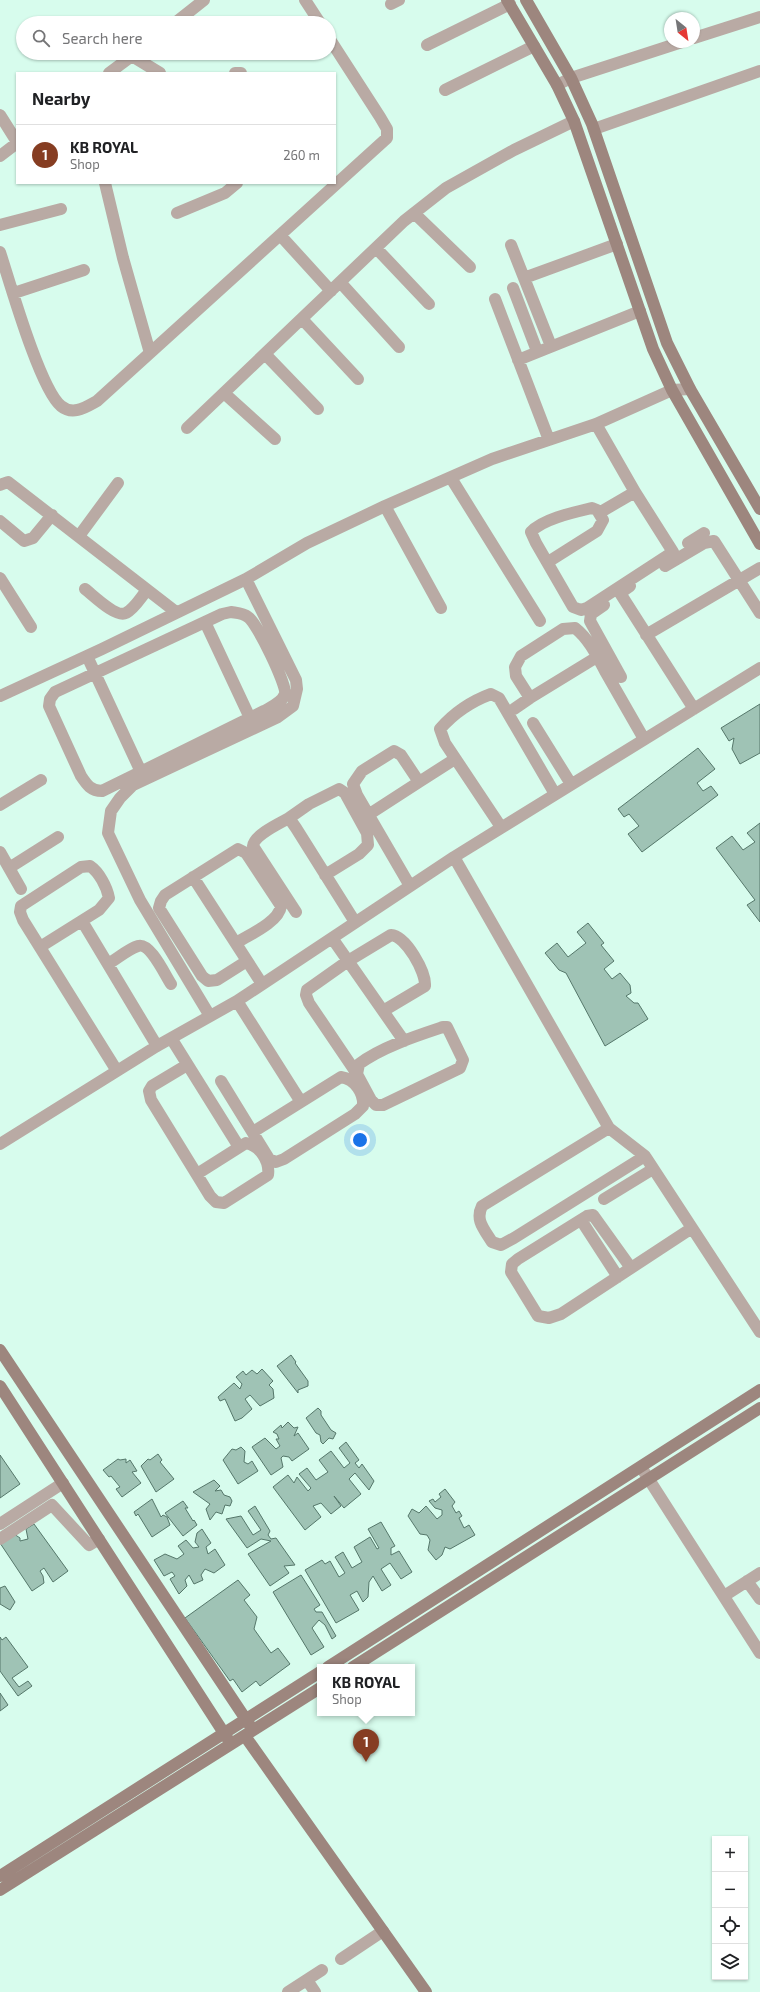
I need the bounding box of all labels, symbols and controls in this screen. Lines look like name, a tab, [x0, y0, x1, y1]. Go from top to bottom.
north arrow	[664, 12, 700, 48]
search box	[16, 16, 336, 60]
icon: search	[30, 27, 52, 49]
text: Search here	[62, 29, 143, 47]
text: Nearby	[32, 88, 90, 108]
text: KB ROYAL	[70, 138, 138, 156]
text: 1	[42, 147, 48, 163]
text: 260 m	[283, 147, 320, 163]
text: Shop	[70, 156, 100, 172]
your location	[350, 1130, 370, 1150]
popup	[317, 1664, 415, 1716]
text: KB ROYAL	[332, 1673, 400, 1691]
text: Shop	[332, 1691, 362, 1707]
pin: 1	[353, 1729, 379, 1762]
map controls	[712, 1836, 748, 1980]
button: +	[712, 1836, 748, 1872]
button: −	[712, 1872, 748, 1908]
button: locate	[712, 1908, 748, 1944]
button: layers	[712, 1944, 748, 1980]

